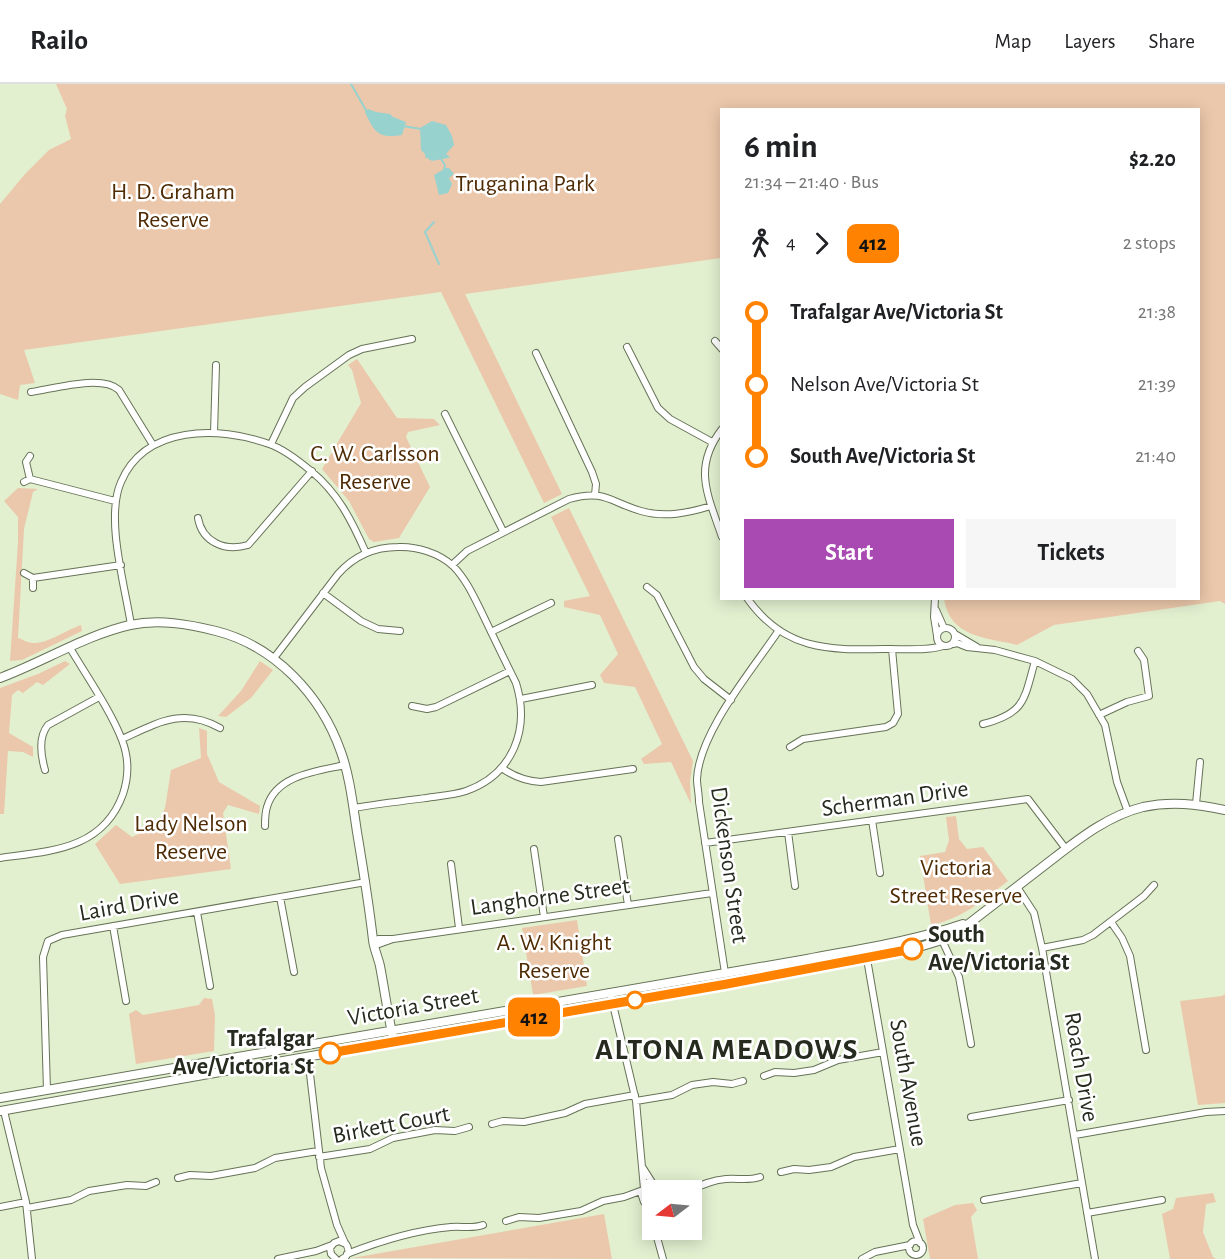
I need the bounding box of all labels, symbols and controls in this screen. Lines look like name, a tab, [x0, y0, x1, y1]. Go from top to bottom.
text: Railo	[30, 27, 88, 55]
text: Map	[995, 31, 1031, 52]
text: Layers	[1064, 31, 1115, 52]
text: Share	[1148, 31, 1195, 52]
text: 6 min	[744, 131, 818, 164]
text: $2.20	[1129, 148, 1176, 170]
park label: Truganina Park	[455, 172, 595, 196]
text: 21:34 – 21:40 · Bus	[744, 172, 879, 192]
park label: H. D. Graham Reserve	[111, 180, 235, 232]
icon: walk	[744, 227, 777, 260]
icon: forward	[805, 227, 838, 260]
text: 4	[786, 233, 796, 253]
text: 412	[859, 233, 887, 254]
text: 2 stops	[1123, 233, 1176, 253]
text: Trafalgar Ave/Victoria St	[790, 301, 1003, 323]
text: 21:38	[1138, 302, 1176, 322]
text: Nelson Ave/Victoria St	[790, 373, 979, 395]
text: 21:39	[1138, 374, 1176, 394]
park label: C. W. Carlsson Reserve	[310, 442, 440, 494]
text: South Ave/Victoria St	[790, 445, 975, 467]
text: 21:40	[1135, 446, 1176, 466]
button: Start	[744, 519, 954, 588]
button: Tickets	[966, 519, 1176, 588]
street label: Scherman Drive	[820, 777, 970, 821]
street label: Dickenson Street	[706, 785, 752, 945]
park label: Lady Nelson Reserve	[134, 812, 248, 864]
park label: Victoria Street Reserve	[890, 856, 1022, 908]
street label: Langhorne Street	[469, 874, 632, 920]
street label: Laird Drive	[77, 884, 181, 926]
place label: South Ave/Victoria St	[928, 923, 1069, 975]
park label: A. W. Knight Reserve	[497, 931, 612, 983]
marker: South Ave/Victoria St	[901, 938, 923, 960]
street label: Victoria Street	[346, 984, 481, 1030]
unlabelled marker	[626, 991, 644, 1009]
line badge: 412	[500, 998, 568, 1036]
text: 412	[520, 1007, 548, 1028]
street label: Roach Drive	[1060, 1010, 1102, 1124]
street label: South Avenue	[885, 1017, 931, 1149]
place label: Trafalgar Ave/Victoria St	[173, 1027, 315, 1079]
district label: ALTONA MEADOWS	[595, 1035, 859, 1065]
marker: Trafalgar Ave/Victoria St	[319, 1042, 341, 1064]
street label: Birkett Court	[331, 1102, 452, 1148]
north arrow	[642, 1180, 702, 1240]
map controls	[642, 1180, 702, 1240]

